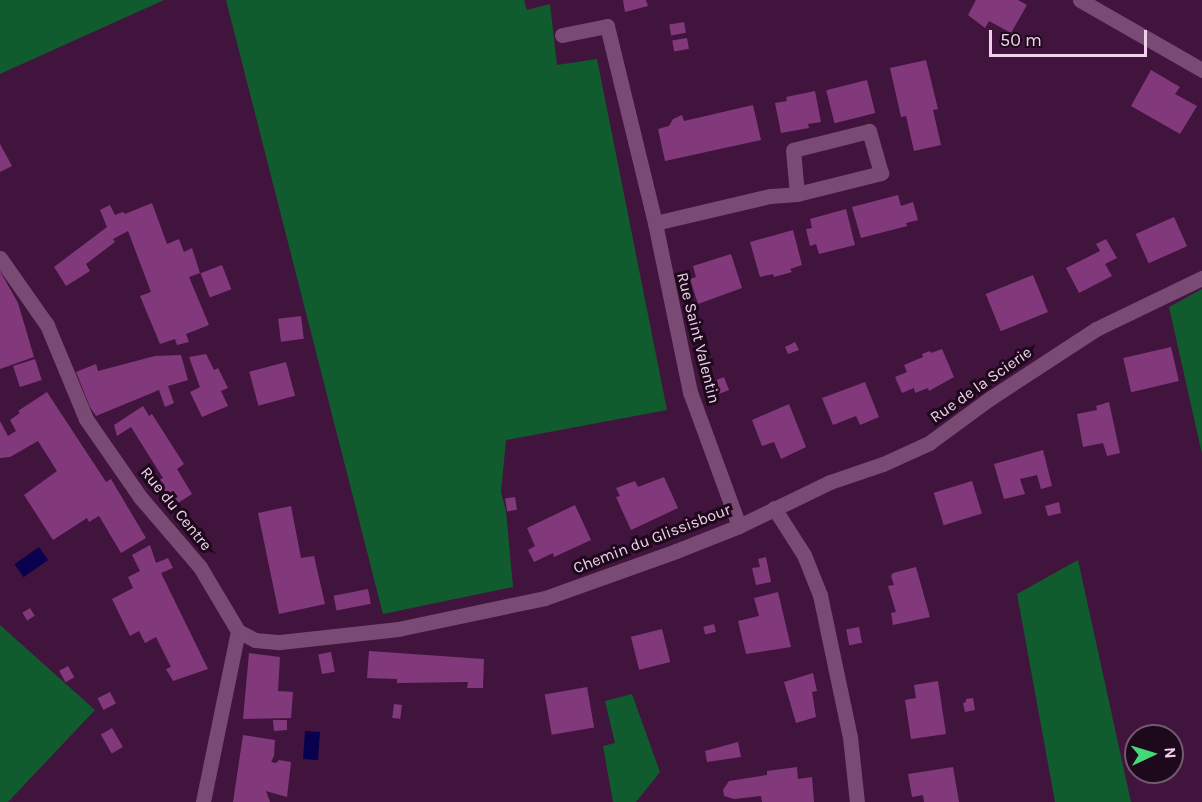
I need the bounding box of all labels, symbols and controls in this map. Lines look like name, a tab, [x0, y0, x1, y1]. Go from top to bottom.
scale bar	[992, 18, 1150, 56]
text: 50 m	[1000, 29, 1042, 51]
street label: Rue Saint Valentin	[672, 271, 724, 405]
street label: Rue de la Scierie	[926, 343, 1036, 427]
street label: Rue du Centre	[136, 463, 216, 555]
street label: Chemin du Glissisbour	[571, 500, 733, 578]
north arrow	[1124, 724, 1184, 784]
text: N	[1161, 746, 1180, 759]

